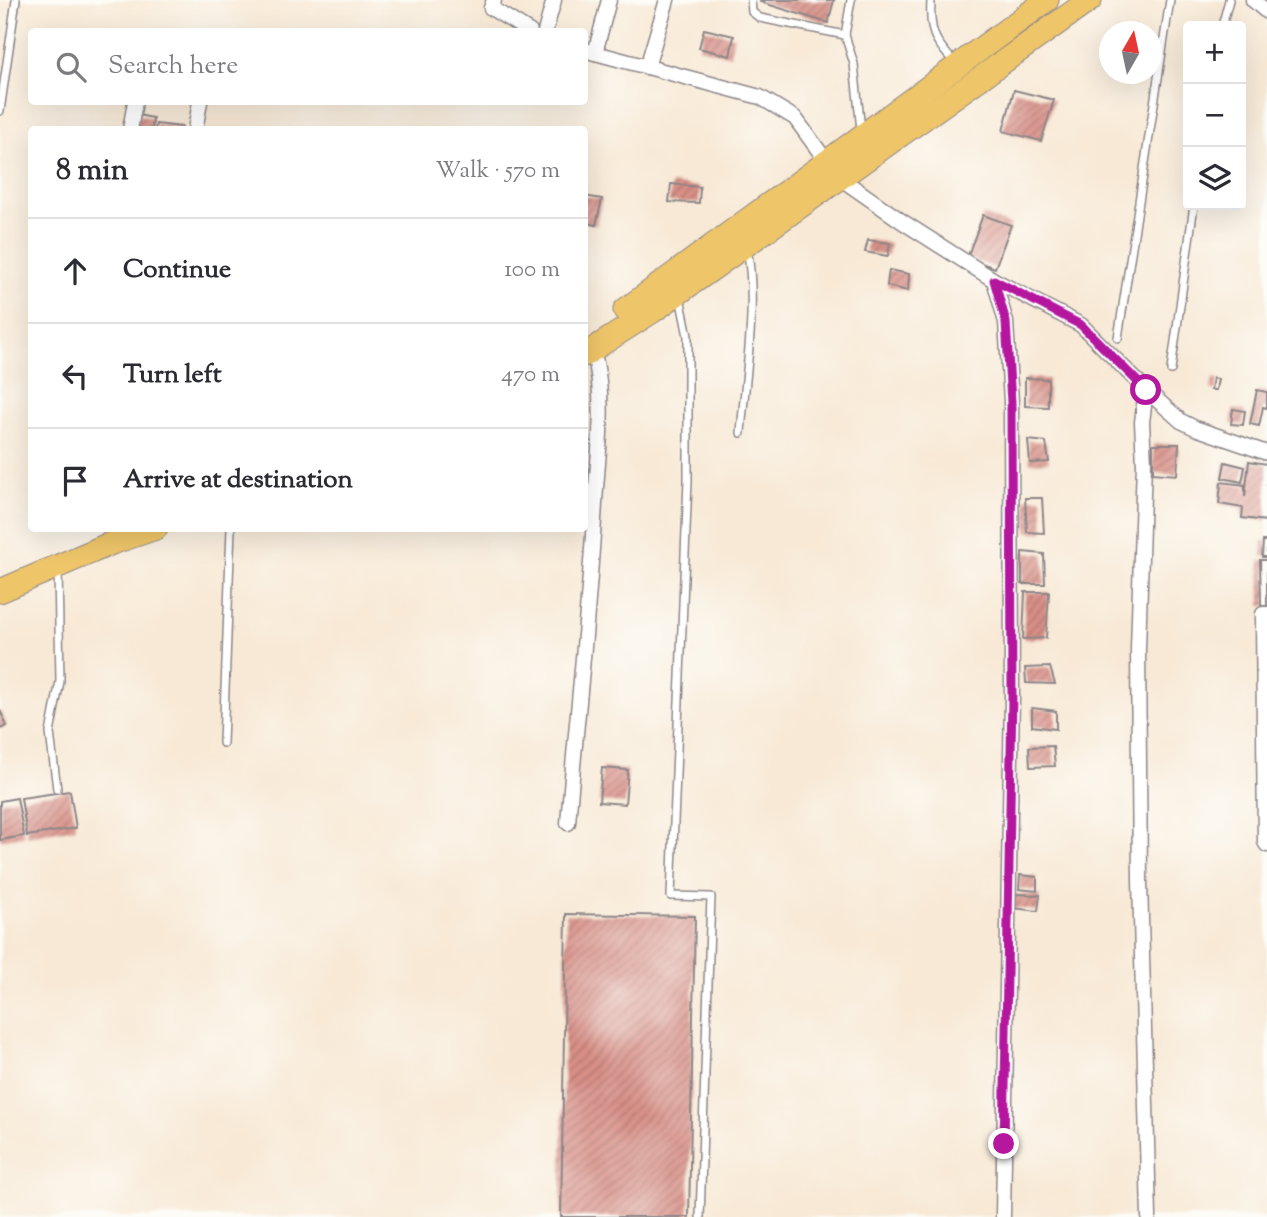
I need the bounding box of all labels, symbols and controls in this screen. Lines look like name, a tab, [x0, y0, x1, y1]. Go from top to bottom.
north arrow	[1099, 21, 1162, 84]
map controls	[1183, 21, 1246, 210]
button: +	[1183, 21, 1246, 84]
search box	[28, 28, 588, 105]
icon: search	[52, 48, 90, 86]
text: Search here	[108, 48, 238, 85]
button: −	[1183, 84, 1246, 147]
button: layers	[1183, 147, 1246, 210]
text: 8 min	[56, 150, 128, 193]
text: Walk · 570 m	[435, 155, 560, 188]
icon: ahead	[56, 252, 94, 290]
text: Continue	[123, 252, 231, 289]
text: 100 m	[504, 254, 560, 287]
icon: left	[56, 357, 94, 395]
text: Turn left	[123, 357, 222, 394]
text: 470 m	[501, 359, 560, 392]
route start	[1130, 374, 1161, 405]
icon: arrive	[56, 462, 94, 500]
text: Arrive at destination	[123, 462, 353, 499]
route end	[988, 1128, 1019, 1159]

